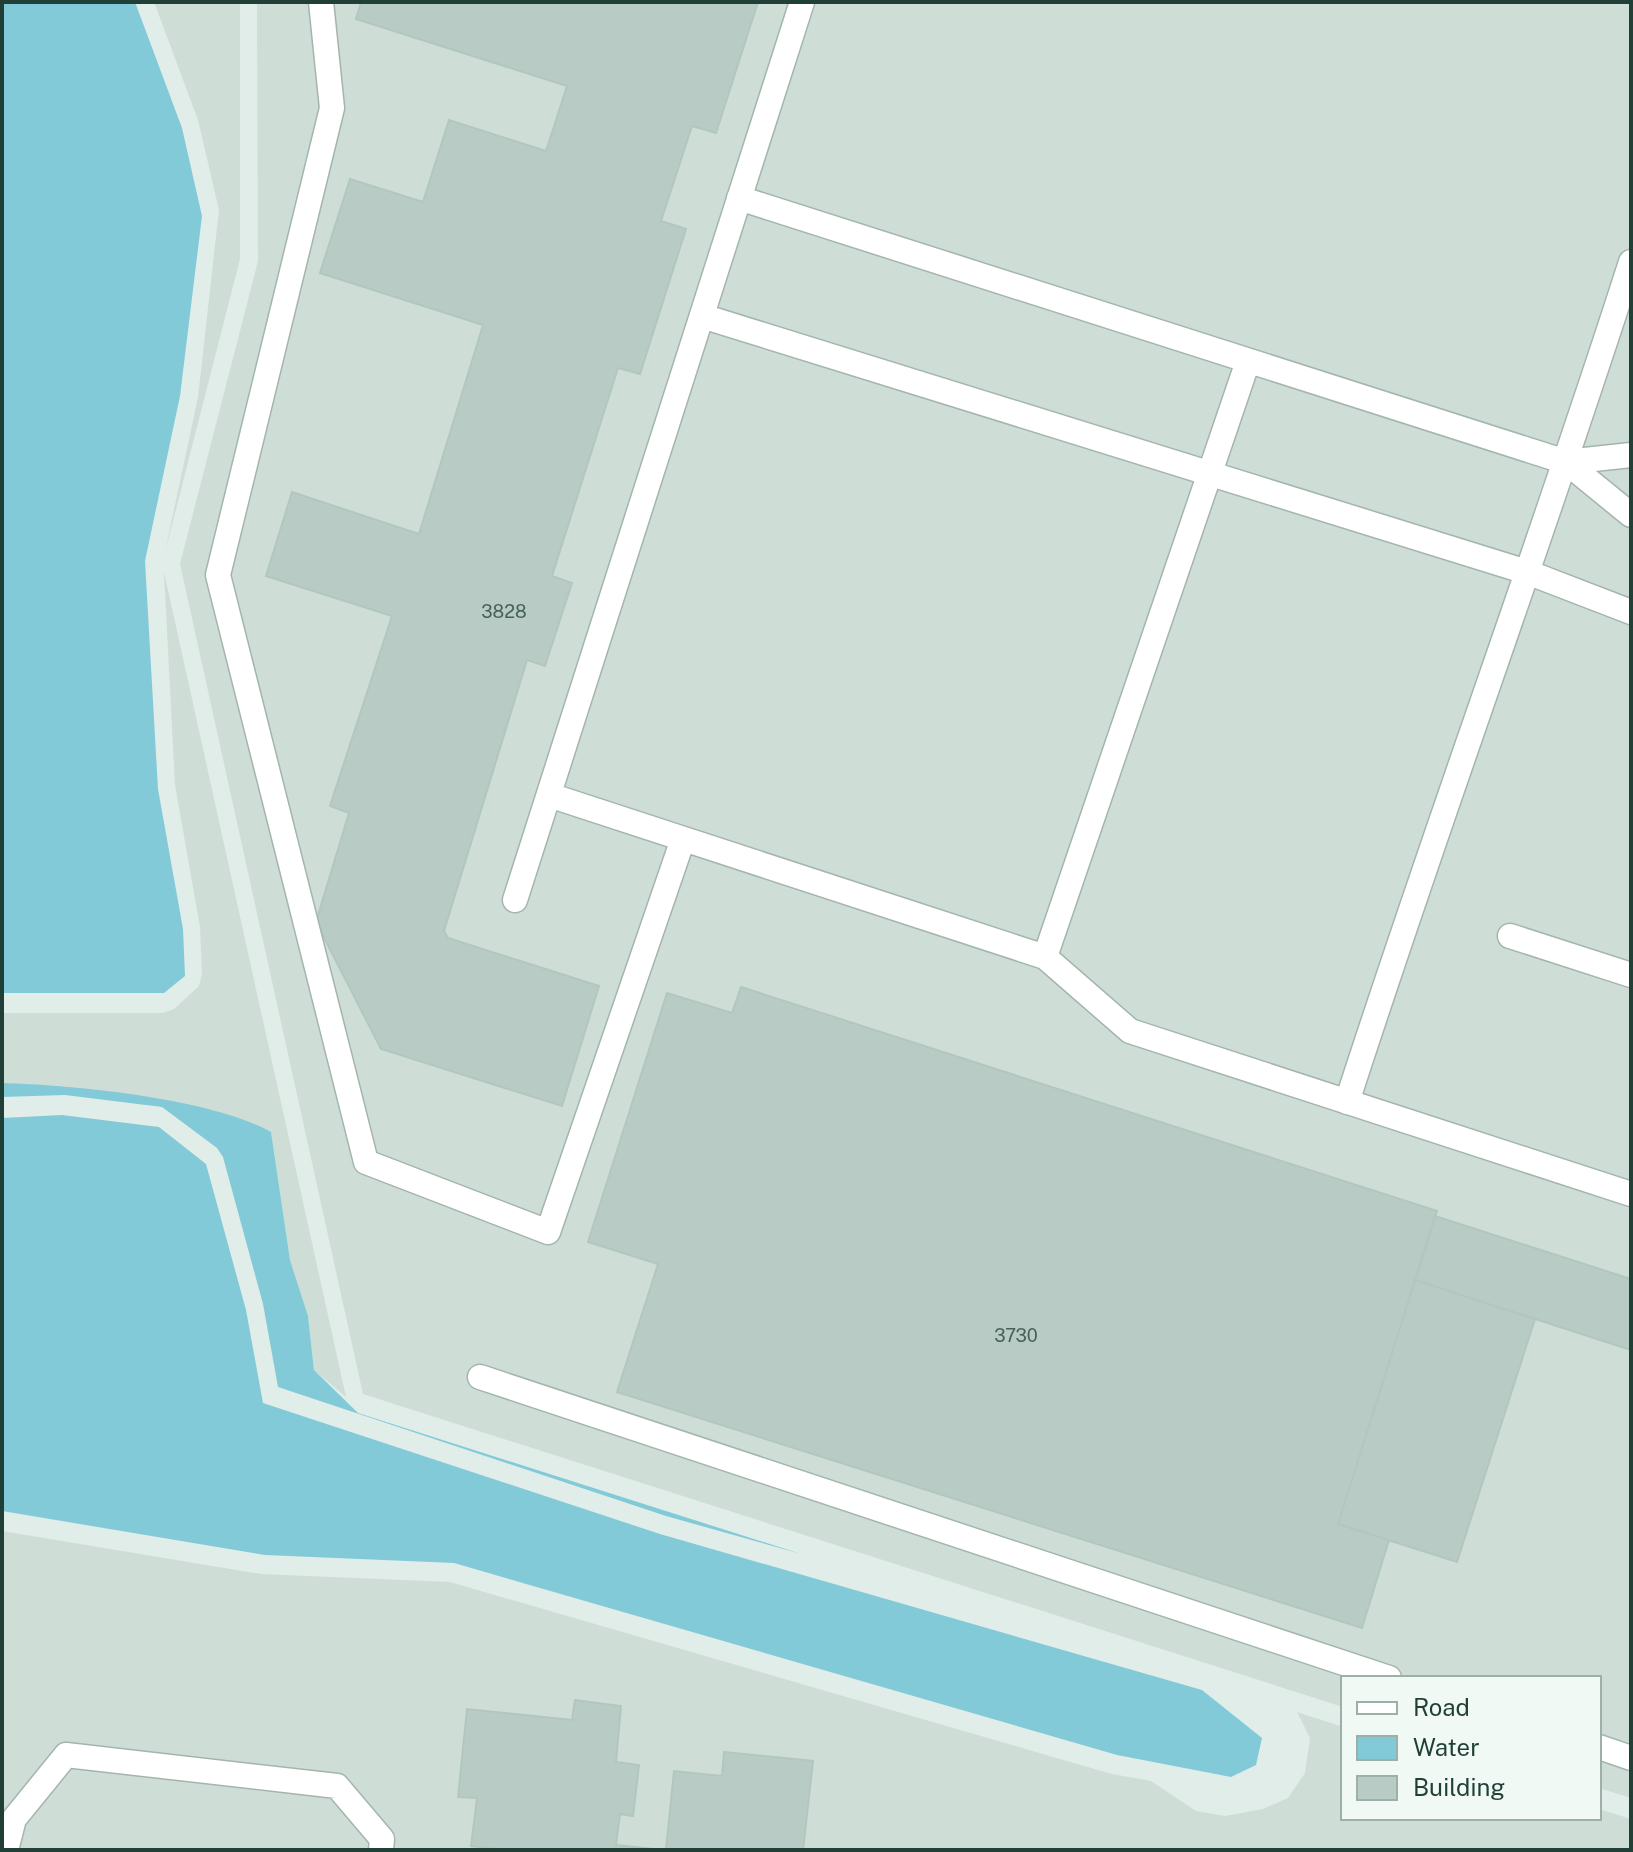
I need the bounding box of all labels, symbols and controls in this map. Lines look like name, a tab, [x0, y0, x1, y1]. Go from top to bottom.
house number: 3828	[481, 601, 527, 622]
house number: 3730	[994, 1325, 1038, 1346]
legend	[1341, 1676, 1601, 1820]
text: Road	[1413, 1693, 1470, 1721]
text: Water	[1413, 1733, 1480, 1761]
text: Building	[1413, 1773, 1505, 1801]

